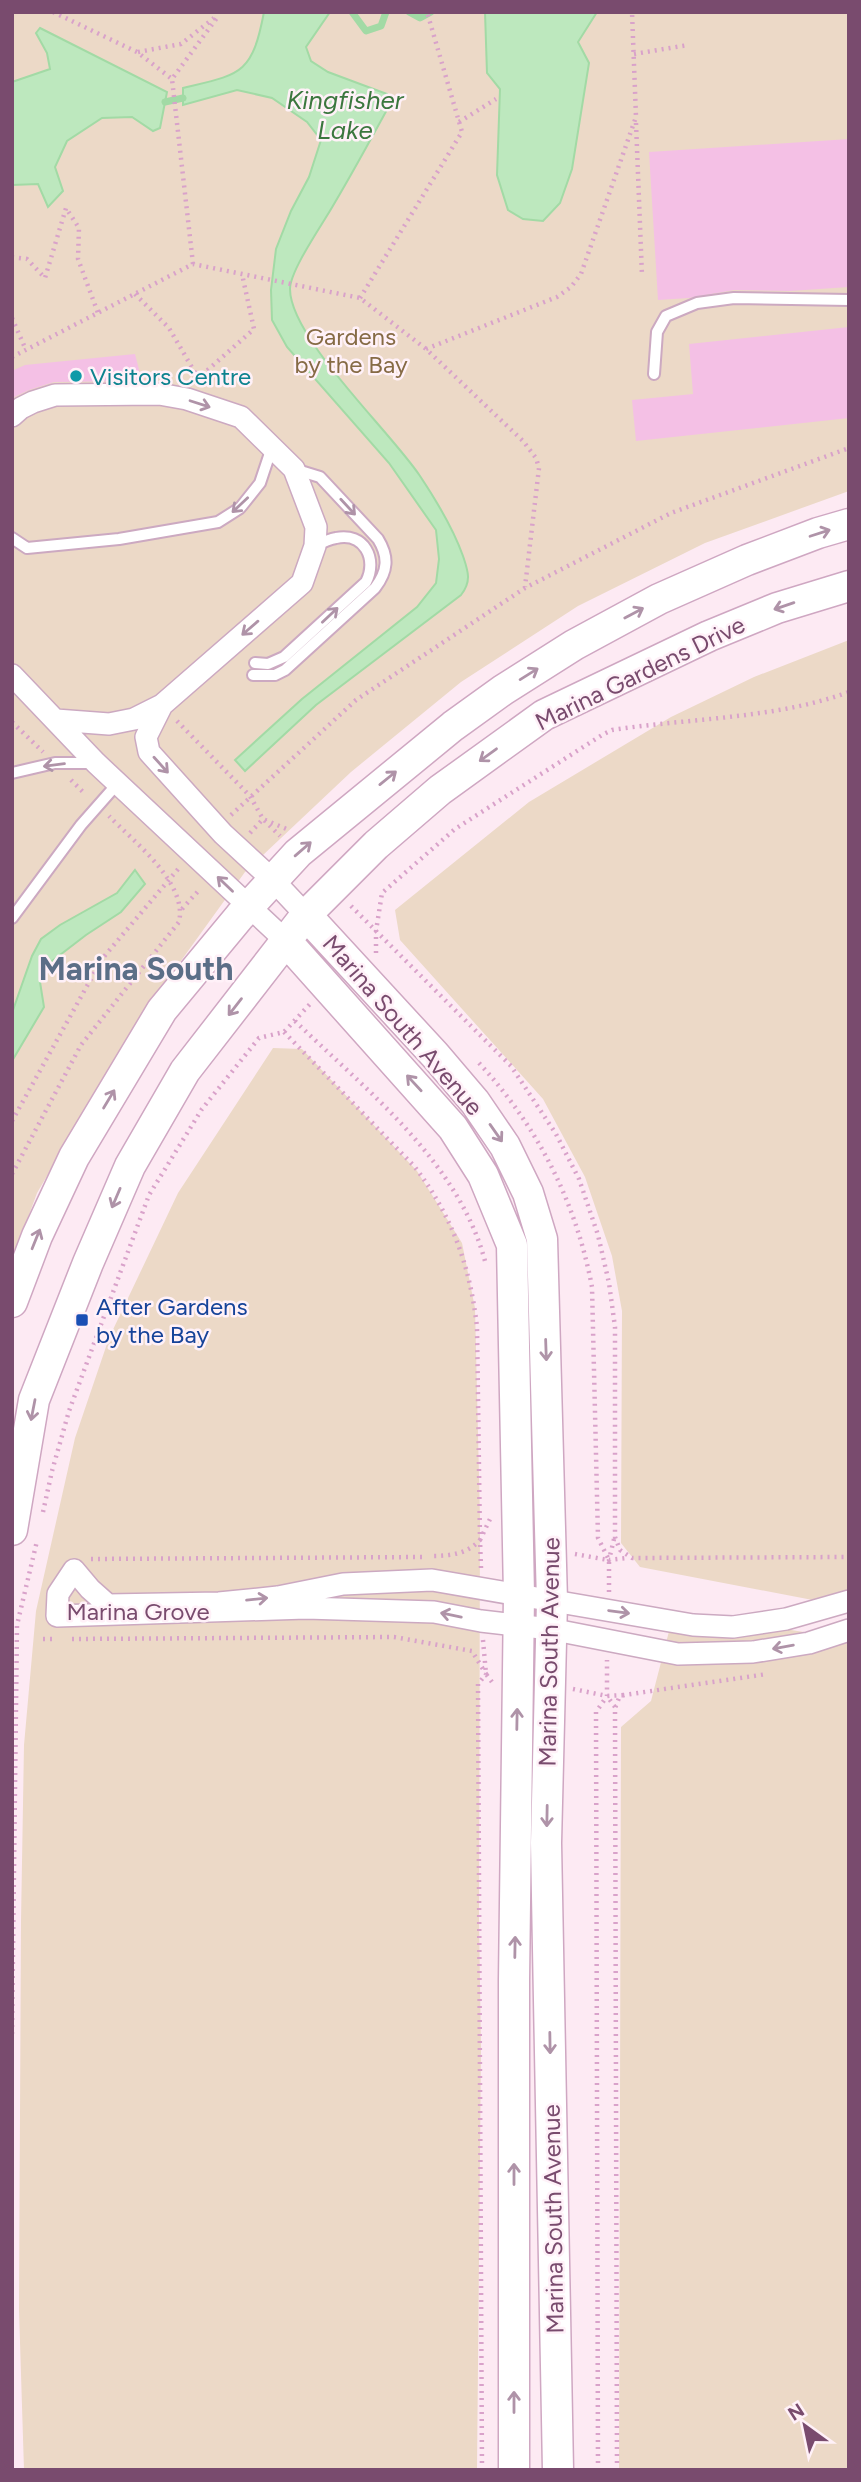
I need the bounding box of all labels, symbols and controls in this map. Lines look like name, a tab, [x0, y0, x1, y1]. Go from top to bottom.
water label: Kingfisher Lake	[286, 84, 405, 146]
park label: Gardens by the Bay	[294, 322, 408, 379]
place label: Visitors Centre	[90, 362, 251, 391]
marker: Visitors Centre	[68, 368, 84, 384]
one-way arrow	[189, 398, 211, 411]
one-way arrow	[231, 497, 249, 513]
one-way arrow	[340, 498, 357, 515]
one-way arrow	[809, 526, 831, 538]
one-way arrow	[773, 601, 795, 614]
one-way arrow	[623, 605, 644, 619]
one-way arrow	[321, 606, 338, 623]
street label: Marina Gardens Drive	[530, 610, 750, 736]
one-way arrow	[242, 620, 260, 636]
one-way arrow	[519, 666, 539, 680]
one-way arrow	[479, 748, 498, 762]
one-way arrow	[153, 756, 169, 774]
one-way arrow	[43, 758, 66, 771]
one-way arrow	[379, 770, 397, 785]
one-way arrow	[294, 841, 312, 857]
one-way arrow	[217, 875, 234, 892]
street label: Marina South Avenue	[317, 929, 489, 1121]
district label: Marina South	[38, 950, 234, 988]
one-way arrow	[227, 997, 242, 1015]
one-way arrow	[406, 1074, 422, 1092]
one-way arrow	[102, 1089, 116, 1109]
one-way arrow	[489, 1122, 503, 1142]
one-way arrow	[109, 1187, 122, 1208]
one-way arrow	[31, 1228, 44, 1250]
place label: After Gardens by the Bay	[96, 1292, 248, 1349]
marker: After Gardens by the Bay	[74, 1312, 90, 1328]
one-way arrow	[540, 1338, 553, 1361]
one-way arrow	[26, 1398, 39, 1421]
street label: Marina South Avenue	[533, 1537, 565, 1767]
one-way arrow	[245, 1593, 267, 1606]
street label: Marina Grove	[66, 1597, 210, 1626]
one-way arrow	[607, 1606, 630, 1619]
one-way arrow	[440, 1608, 463, 1622]
one-way arrow	[772, 1641, 795, 1654]
one-way arrow	[510, 1708, 524, 1731]
one-way arrow	[540, 1804, 554, 1827]
one-way arrow	[508, 1935, 522, 1958]
one-way arrow	[543, 2032, 557, 2055]
street label: Marina South Avenue	[537, 2104, 569, 2334]
one-way arrow	[507, 2163, 521, 2186]
one-way arrow	[507, 2390, 521, 2413]
north arrow	[770, 2391, 840, 2461]
text: N	[784, 2399, 808, 2426]

